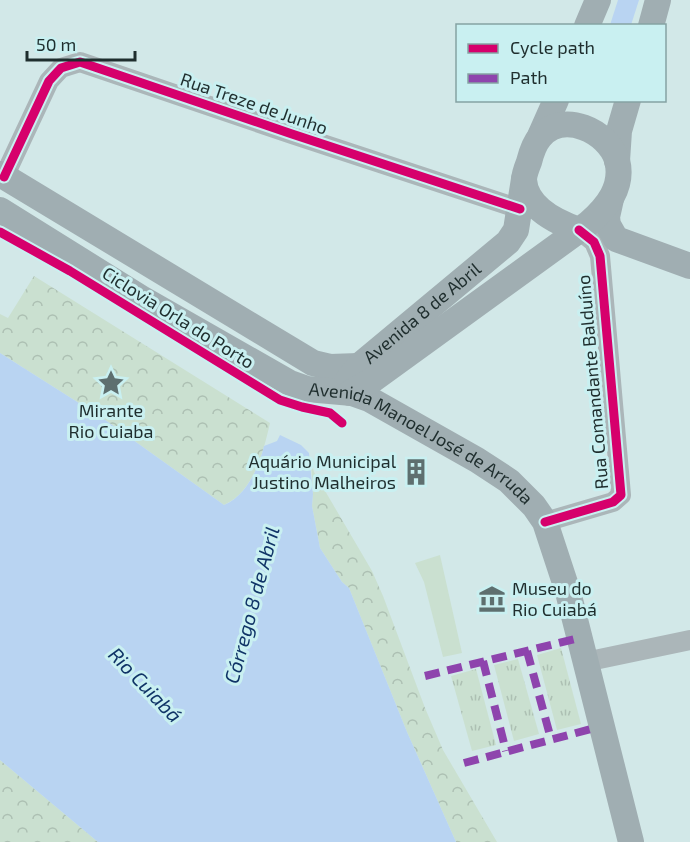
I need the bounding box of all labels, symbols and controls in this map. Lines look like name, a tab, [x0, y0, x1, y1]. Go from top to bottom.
scale bar	[27, 24, 135, 62]
legend	[456, 24, 666, 102]
text: 50 m	[36, 33, 76, 55]
text: Cycle path	[510, 36, 595, 58]
text: Path	[510, 66, 548, 88]
street label: Rua Treze de Junho	[178, 68, 331, 139]
street label: Avenida 8 de Abril	[358, 257, 485, 368]
street label: Ciclovia Orla do Porto	[99, 261, 259, 373]
street label: Rua Comandante Balduíno	[572, 274, 612, 490]
place icon: Mirante Rio Cuiaba	[96, 368, 126, 398]
street label: Avenida Manoel José de Arruda	[308, 377, 538, 509]
place label: Mirante Rio Cuiaba	[69, 399, 153, 442]
place label: Aquário Municipal Justino Malheiros	[249, 450, 397, 493]
building icon: Aquário Municipal Justino Malheiros	[401, 457, 431, 487]
water label: Córrego 8 de Abril	[219, 524, 284, 686]
place label: Museu do Rio Cuiabá	[512, 577, 597, 620]
museum icon: Museu do Rio Cuiabá	[477, 584, 507, 614]
water label: Rio Cuiabá	[104, 642, 187, 727]

